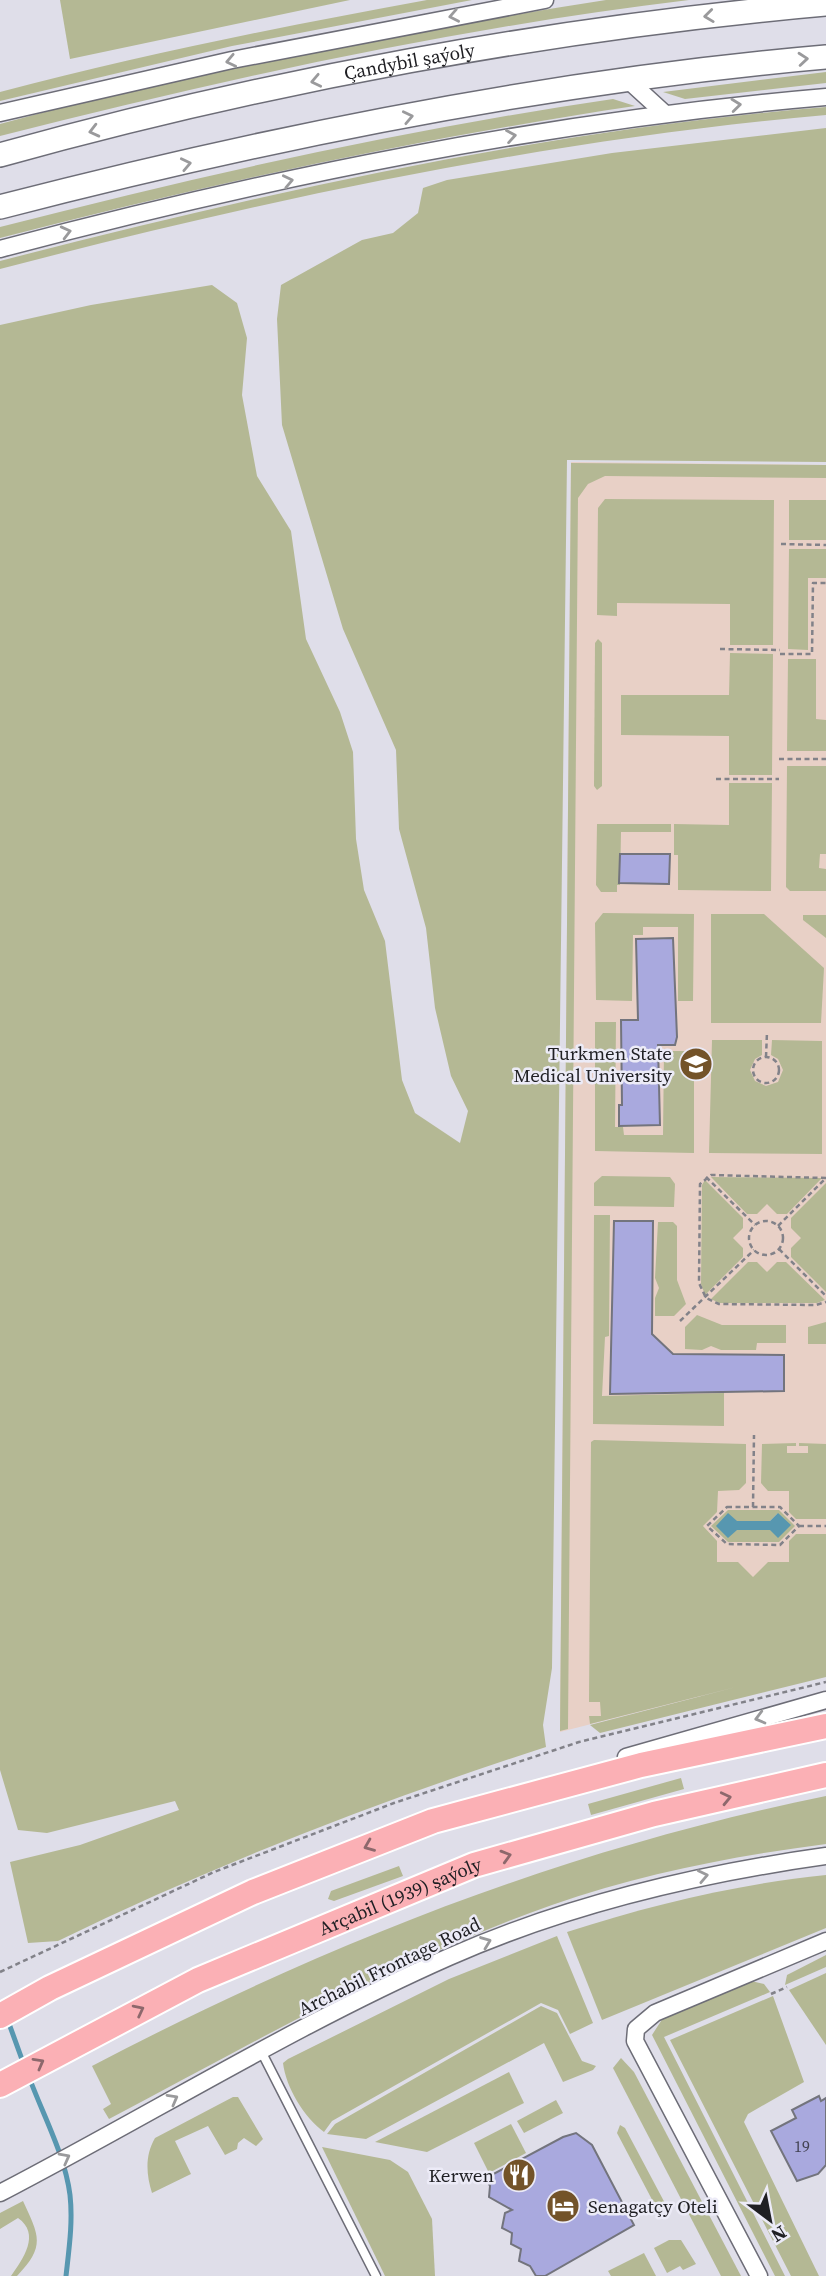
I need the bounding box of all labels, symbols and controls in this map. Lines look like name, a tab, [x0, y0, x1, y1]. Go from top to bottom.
one-way arrow	[448, 8, 460, 23]
one-way arrow	[704, 8, 715, 23]
street label: Çandybil şaýoly	[342, 36, 477, 86]
one-way arrow	[225, 52, 237, 67]
one-way arrow	[798, 52, 809, 67]
one-way arrow	[310, 72, 322, 87]
one-way arrow	[731, 98, 742, 113]
one-way arrow	[402, 110, 414, 125]
one-way arrow	[88, 122, 100, 137]
one-way arrow	[505, 129, 517, 144]
one-way arrow	[180, 157, 192, 172]
one-way arrow	[282, 174, 294, 189]
one-way arrow	[60, 226, 72, 240]
place label: Turkmen State Medical University	[513, 1040, 672, 1088]
school or university icon: Turkmen State Medical University	[677, 1045, 715, 1083]
one-way arrow	[754, 1710, 766, 1725]
one-way arrow	[720, 1791, 732, 1806]
one-way arrow	[364, 1838, 376, 1852]
one-way arrow	[500, 1849, 512, 1864]
street label: Arçabil (1939) şaýoly	[315, 1851, 484, 1941]
one-way arrow	[697, 1870, 709, 1884]
street label: Archabil Frontage Road	[293, 1910, 485, 2022]
one-way arrow	[479, 1937, 491, 1951]
one-way arrow	[132, 2004, 144, 2018]
one-way arrow	[32, 2058, 44, 2071]
one-way arrow	[166, 2094, 179, 2107]
house number: 19	[794, 2135, 810, 2157]
one-way arrow	[58, 2153, 70, 2166]
restaurant icon: Kerwen	[500, 2156, 538, 2194]
place label: Kerwen	[428, 2162, 494, 2188]
north arrow	[735, 2185, 805, 2255]
hotel icon: Senagatçy Oteli	[544, 2187, 582, 2225]
place label: Senagatçy Oteli	[588, 2193, 718, 2219]
text: N	[766, 2220, 792, 2249]

